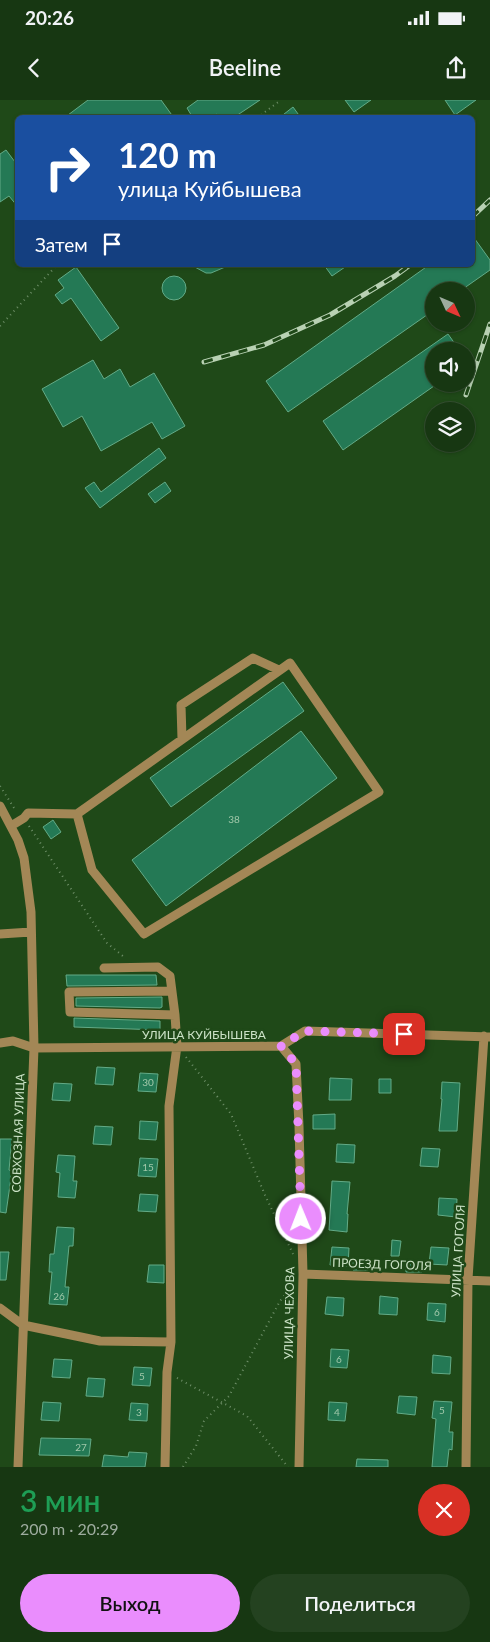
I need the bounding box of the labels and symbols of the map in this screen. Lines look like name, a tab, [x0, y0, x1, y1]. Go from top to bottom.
north arrow	[425, 282, 475, 332]
house number: 38	[228, 813, 240, 825]
pin	[383, 1013, 425, 1055]
street label: УЛИЦА КУЙБЫШЕВА	[142, 1027, 267, 1042]
street label: СОВХОЗНАЯ УЛИЦА	[8, 1072, 28, 1193]
house number: 30	[142, 1076, 154, 1088]
house number: 15	[142, 1161, 154, 1173]
position arrow	[274, 1192, 326, 1244]
street label: УЛИЦА ГОГОЛЯ	[448, 1204, 468, 1298]
street label: ПРОЕЗД ГОГОЛЯ	[332, 1255, 432, 1273]
street label: УЛИЦА ЧЕХОВА	[281, 1266, 297, 1360]
house number: 26	[53, 1290, 65, 1302]
house number: 6	[434, 1306, 440, 1318]
house number: 6	[336, 1353, 342, 1365]
house number: 5	[139, 1370, 145, 1382]
house number: 5	[439, 1404, 445, 1416]
house number: 3	[136, 1406, 142, 1418]
house number: 4	[334, 1406, 340, 1418]
house number: 27	[75, 1441, 87, 1453]

